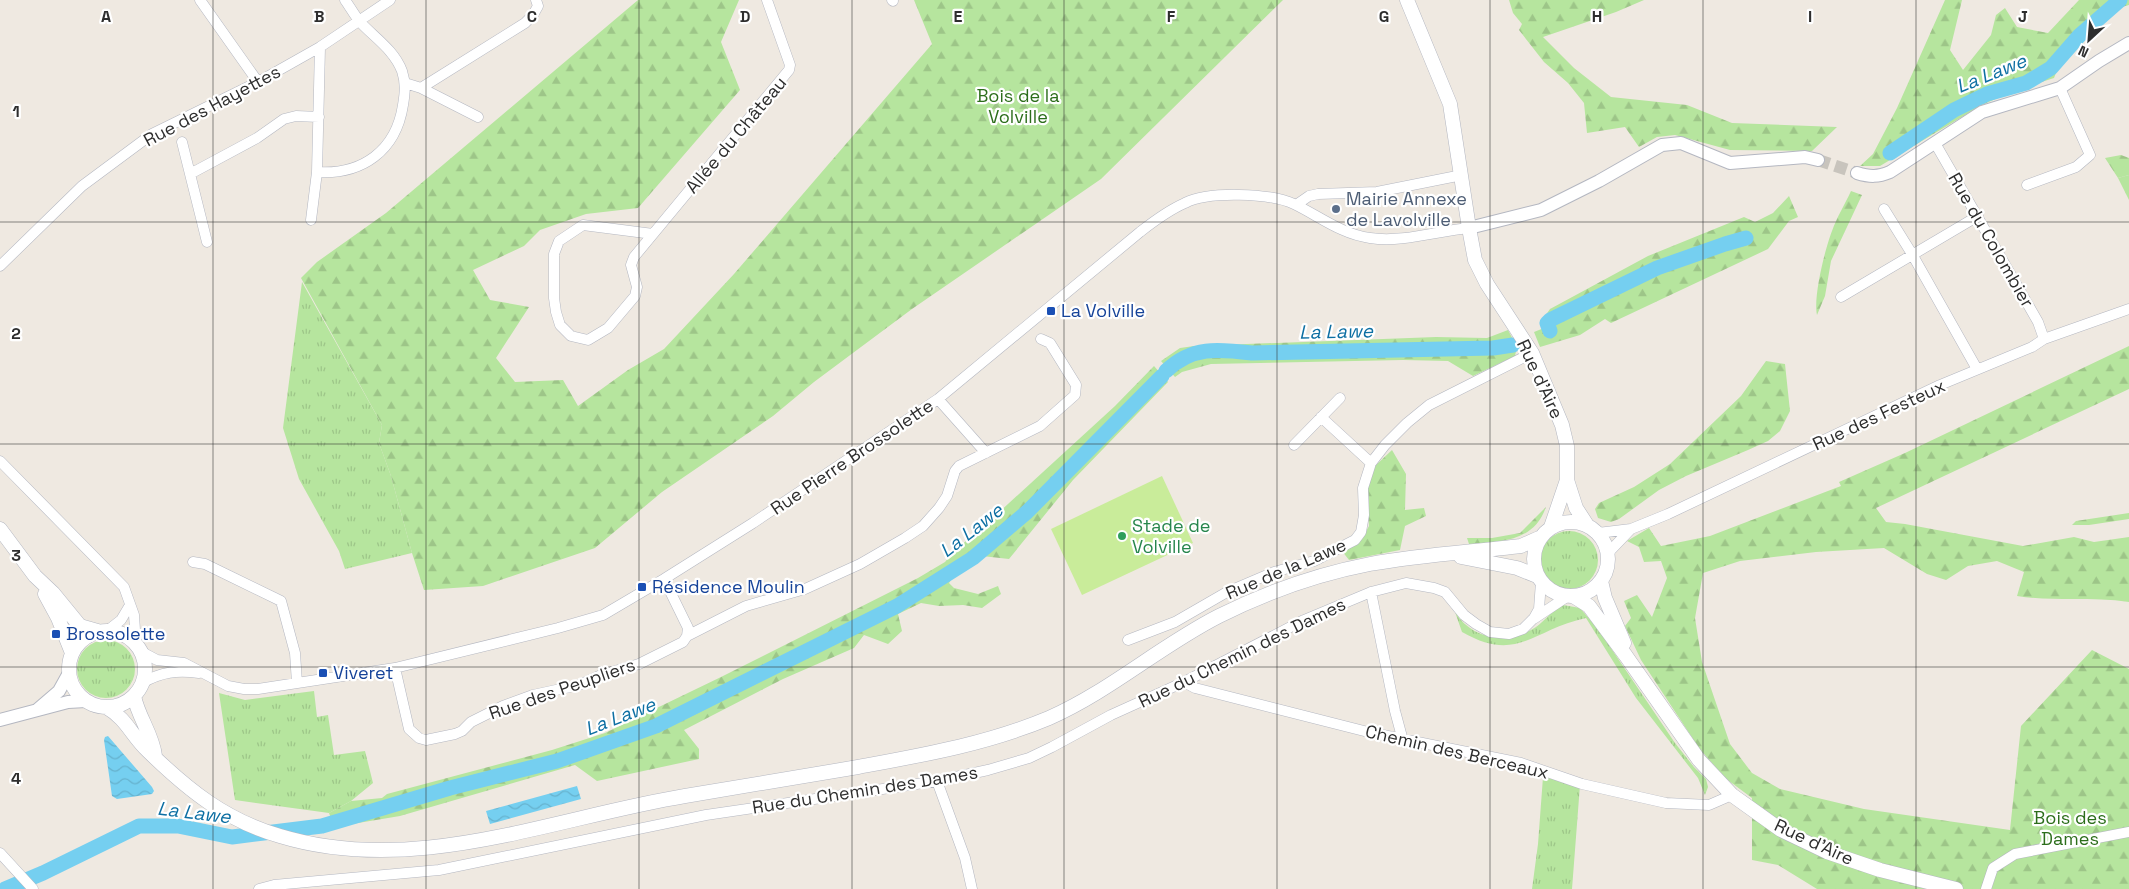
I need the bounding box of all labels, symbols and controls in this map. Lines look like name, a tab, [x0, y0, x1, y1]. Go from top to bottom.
text: A	[101, 6, 111, 27]
text: B	[314, 6, 324, 27]
text: C	[527, 6, 537, 27]
text: D	[740, 6, 750, 27]
text: E	[954, 6, 963, 27]
text: F	[1167, 6, 1176, 27]
text: G	[1379, 6, 1389, 27]
text: H	[1592, 6, 1602, 27]
text: I	[1808, 6, 1812, 27]
text: J	[2018, 6, 2028, 27]
north arrow	[2064, 15, 2114, 65]
text: N	[2075, 42, 2091, 62]
water label: La Lawe	[1952, 48, 2031, 99]
street label: Rue des Hayettes	[139, 60, 284, 151]
street label: Allée du Château	[680, 72, 791, 198]
park label: Bois de la Volville	[976, 84, 1060, 128]
text: 1	[12, 101, 20, 122]
street label: Rue du Colombier	[1943, 168, 2040, 312]
place label: Mairie Annexe de Lavolville	[1346, 187, 1467, 231]
marker: Mairie Annexe de Lavolville	[1330, 203, 1342, 215]
place label: La Volville	[1061, 299, 1145, 322]
marker: La Volville	[1045, 305, 1057, 317]
water label: La Lawe	[1299, 318, 1374, 345]
text: 2	[11, 323, 21, 344]
street label: Rue d'Aire	[1512, 335, 1569, 422]
street label: Rue des Festeux	[1809, 374, 1949, 455]
street label: Rue Pierre Brossolette	[766, 394, 938, 520]
water label: La Lawe	[935, 497, 1009, 563]
place label: Stade de Volville	[1132, 514, 1211, 558]
marker: Stade de Volville	[1116, 530, 1128, 542]
street label: Rue de la Lawe	[1222, 533, 1350, 604]
text: 3	[11, 545, 21, 566]
place label: Résidence Moulin	[652, 575, 805, 598]
marker: Résidence Moulin	[636, 581, 648, 593]
street label: Rue du Chemin des Dames	[1134, 592, 1349, 713]
place label: Brossolette	[66, 622, 165, 645]
marker: Brossolette	[50, 628, 62, 640]
street label: Rue des Peupliers	[486, 653, 638, 724]
place label: Viveret	[333, 661, 394, 684]
marker: Viveret	[317, 667, 329, 679]
water label: La Lawe	[581, 691, 660, 741]
street label: Chemin des Berceaux	[1363, 719, 1551, 784]
street label: Rue du Chemin des Dames	[751, 760, 979, 819]
text: 4	[11, 768, 21, 789]
water label: La Lawe	[156, 796, 233, 829]
park label: Bois des Dames	[2033, 806, 2107, 850]
street label: Rue d'Aire	[1771, 813, 1858, 870]

